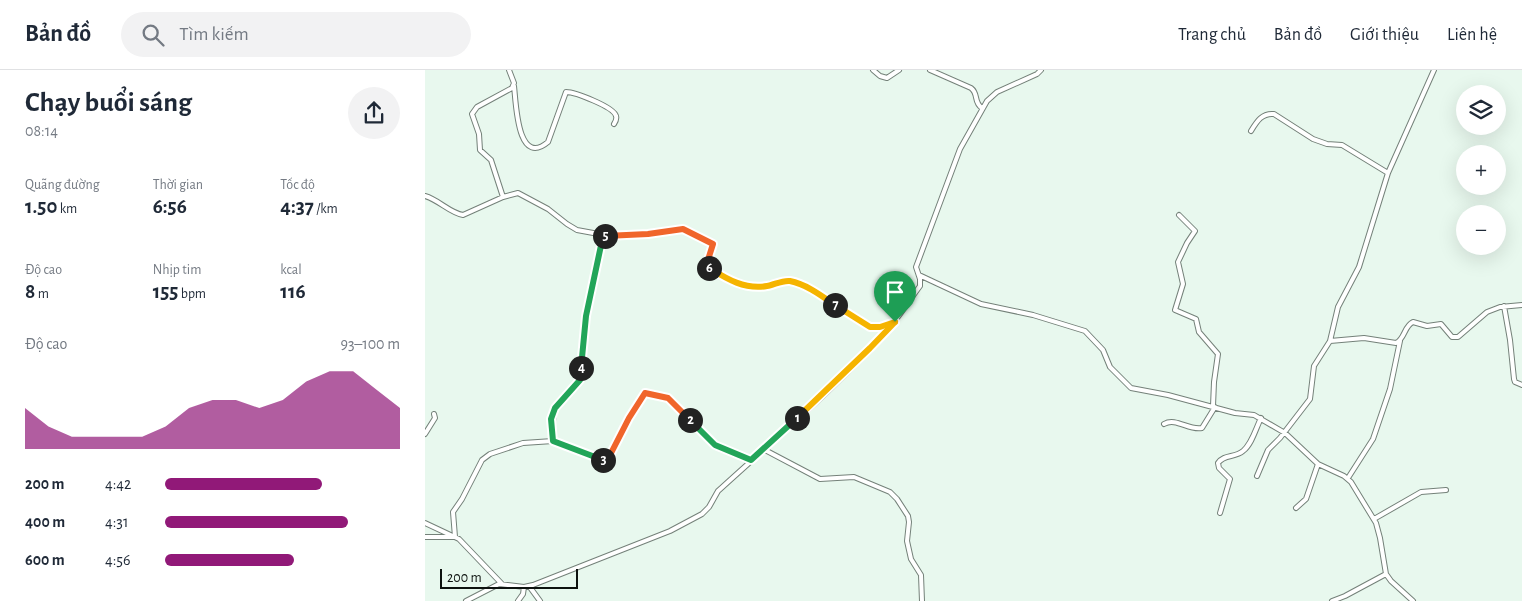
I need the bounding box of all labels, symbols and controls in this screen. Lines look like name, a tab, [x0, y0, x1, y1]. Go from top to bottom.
search box	[121, 12, 471, 57]
icon: search	[139, 21, 167, 49]
text: Bản đồ	[25, 22, 91, 46]
text: Tìm kiếm	[179, 25, 249, 44]
text: Trang chủ	[1178, 26, 1246, 44]
text: Bản đồ	[1274, 26, 1322, 44]
text: Giới thiệu	[1350, 26, 1419, 44]
text: Liên hệ	[1447, 26, 1497, 44]
map controls	[1456, 85, 1506, 255]
button: layers	[1456, 85, 1506, 135]
button: share	[348, 87, 400, 139]
text: Chạy buổi sáng	[25, 89, 192, 117]
text: 08:14	[25, 123, 58, 139]
button: +	[1456, 145, 1506, 195]
text: Quãng đường	[25, 178, 99, 192]
text: Thời gian	[153, 178, 203, 192]
text: Tốc độ	[280, 178, 315, 192]
text: 1.50	[25, 196, 57, 217]
text: 6:56	[153, 196, 187, 217]
text: 4:37	[280, 196, 314, 217]
text: km	[57, 202, 77, 216]
text: /km	[314, 202, 338, 216]
button: −	[1456, 205, 1506, 255]
pin: 5	[593, 224, 617, 248]
text: 5	[602, 229, 609, 243]
pin: 6	[697, 256, 721, 280]
text: 6	[706, 261, 713, 275]
text: Độ cao	[25, 263, 62, 277]
text: Nhịp tim	[153, 263, 201, 277]
text: kcal	[280, 263, 302, 277]
pin	[874, 271, 916, 322]
icon: arrive	[881, 278, 909, 306]
text: 8	[25, 281, 35, 302]
text: 155	[153, 281, 178, 302]
text: 116	[280, 281, 306, 302]
text: m	[35, 287, 49, 301]
text: bpm	[178, 287, 206, 301]
pin: 7	[823, 292, 847, 318]
text: 7	[832, 298, 839, 312]
text: Độ cao	[25, 336, 67, 352]
text: 93–100 m	[340, 336, 400, 352]
pin: 4	[569, 356, 593, 380]
text: 4	[578, 361, 585, 375]
pin: 1	[785, 406, 809, 430]
pin: 2	[677, 408, 703, 432]
text: 1	[795, 411, 800, 425]
text: 2	[687, 413, 694, 427]
pin: 3	[591, 448, 615, 472]
text: 3	[600, 453, 607, 467]
text: 200 m	[25, 476, 65, 492]
text: 4:42	[105, 476, 131, 492]
text: 400 m	[25, 514, 65, 530]
text: 4:31	[105, 514, 128, 530]
text: 600 m	[25, 552, 65, 568]
text: 4:56	[105, 552, 131, 568]
scale bar	[440, 566, 577, 589]
text: 200 m	[447, 571, 482, 585]

